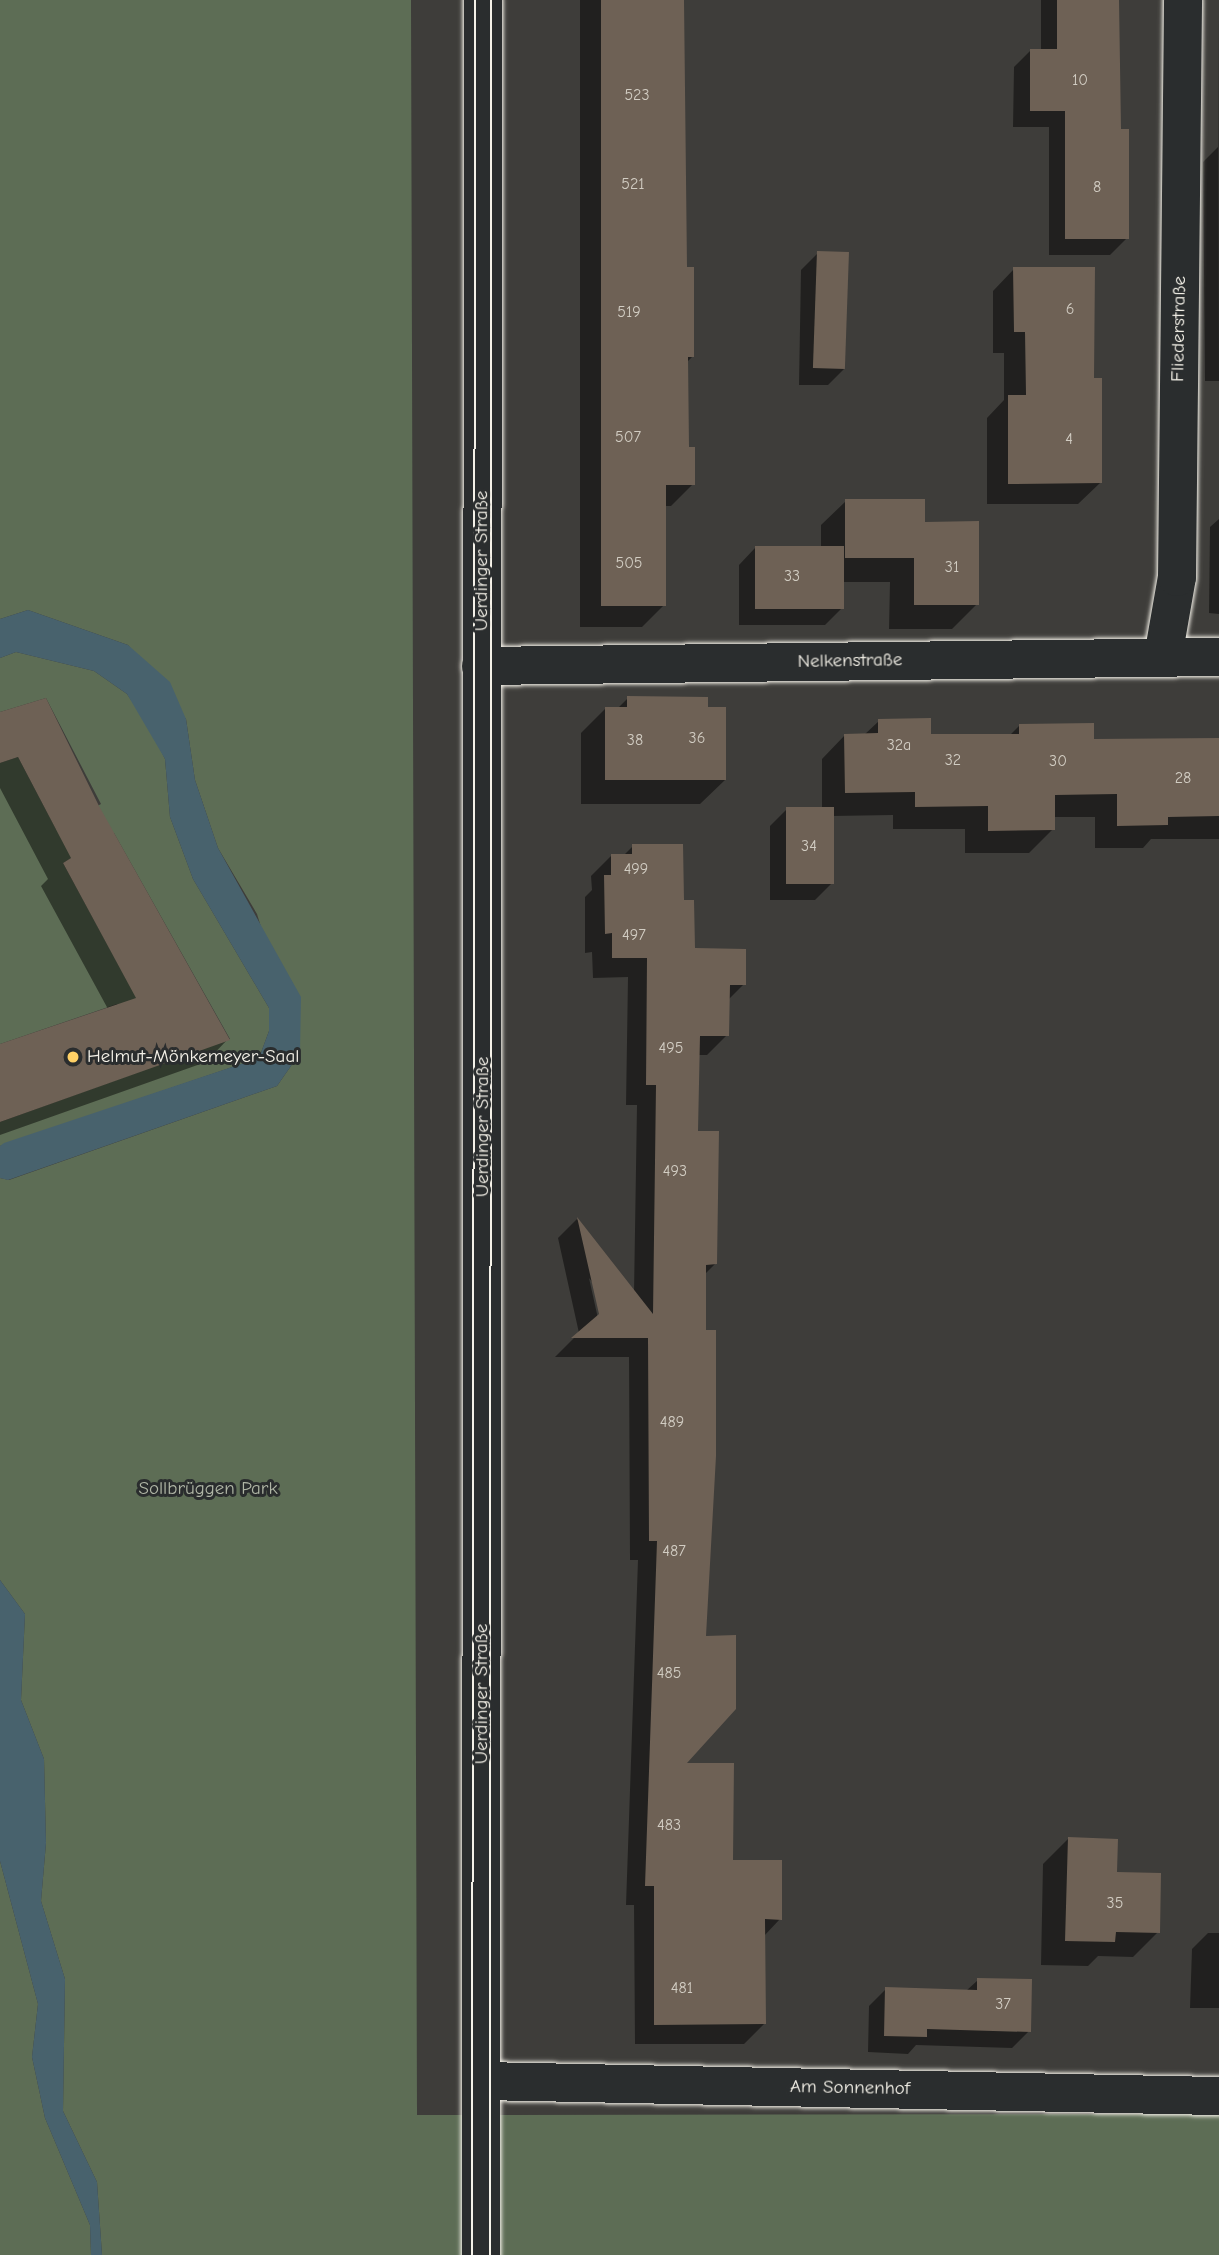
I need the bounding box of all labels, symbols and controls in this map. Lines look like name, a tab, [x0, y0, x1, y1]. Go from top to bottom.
house number: 10	[1072, 70, 1088, 90]
house number: 523	[624, 85, 650, 105]
house number: 521	[621, 174, 645, 194]
house number: 8	[1093, 177, 1101, 197]
street label: Fliederstraße	[1167, 276, 1191, 382]
house number: 6	[1066, 299, 1074, 319]
house number: 519	[617, 302, 641, 322]
house number: 507	[615, 427, 641, 447]
house number: 4	[1065, 429, 1073, 449]
street label: Uerdinger Straße	[471, 491, 493, 631]
house number: 505	[615, 553, 643, 573]
house number: 31	[945, 557, 959, 577]
house number: 33	[784, 566, 800, 586]
street label: Nelkenstraße	[797, 649, 903, 673]
house number: 36	[689, 728, 705, 748]
house number: 38	[627, 730, 643, 750]
house number: 32a	[887, 735, 911, 755]
house number: 32	[945, 750, 961, 770]
house number: 30	[1049, 751, 1067, 771]
house number: 28	[1175, 768, 1191, 788]
house number: 34	[801, 836, 817, 856]
house number: 499	[624, 859, 648, 879]
house number: 497	[622, 925, 646, 945]
house number: 495	[659, 1038, 683, 1058]
place label: Helmut-Mönkemeyer-Saal	[87, 1046, 299, 1068]
marker: Helmut-Mönkemeyer-Saal	[65, 1049, 81, 1065]
street label: Uerdinger Straße	[472, 1057, 494, 1197]
house number: 493	[663, 1161, 687, 1181]
house number: 489	[660, 1412, 684, 1432]
park label: Sollbrüggen Park	[138, 1478, 278, 1500]
house number: 487	[662, 1541, 686, 1561]
street label: Uerdinger Straße	[471, 1624, 493, 1764]
house number: 485	[657, 1663, 681, 1683]
house number: 483	[657, 1815, 681, 1835]
house number: 35	[1107, 1893, 1123, 1913]
house number: 481	[671, 1978, 693, 1998]
house number: 37	[995, 1994, 1011, 2014]
street label: Am Sonnenhof	[790, 2076, 910, 2100]

